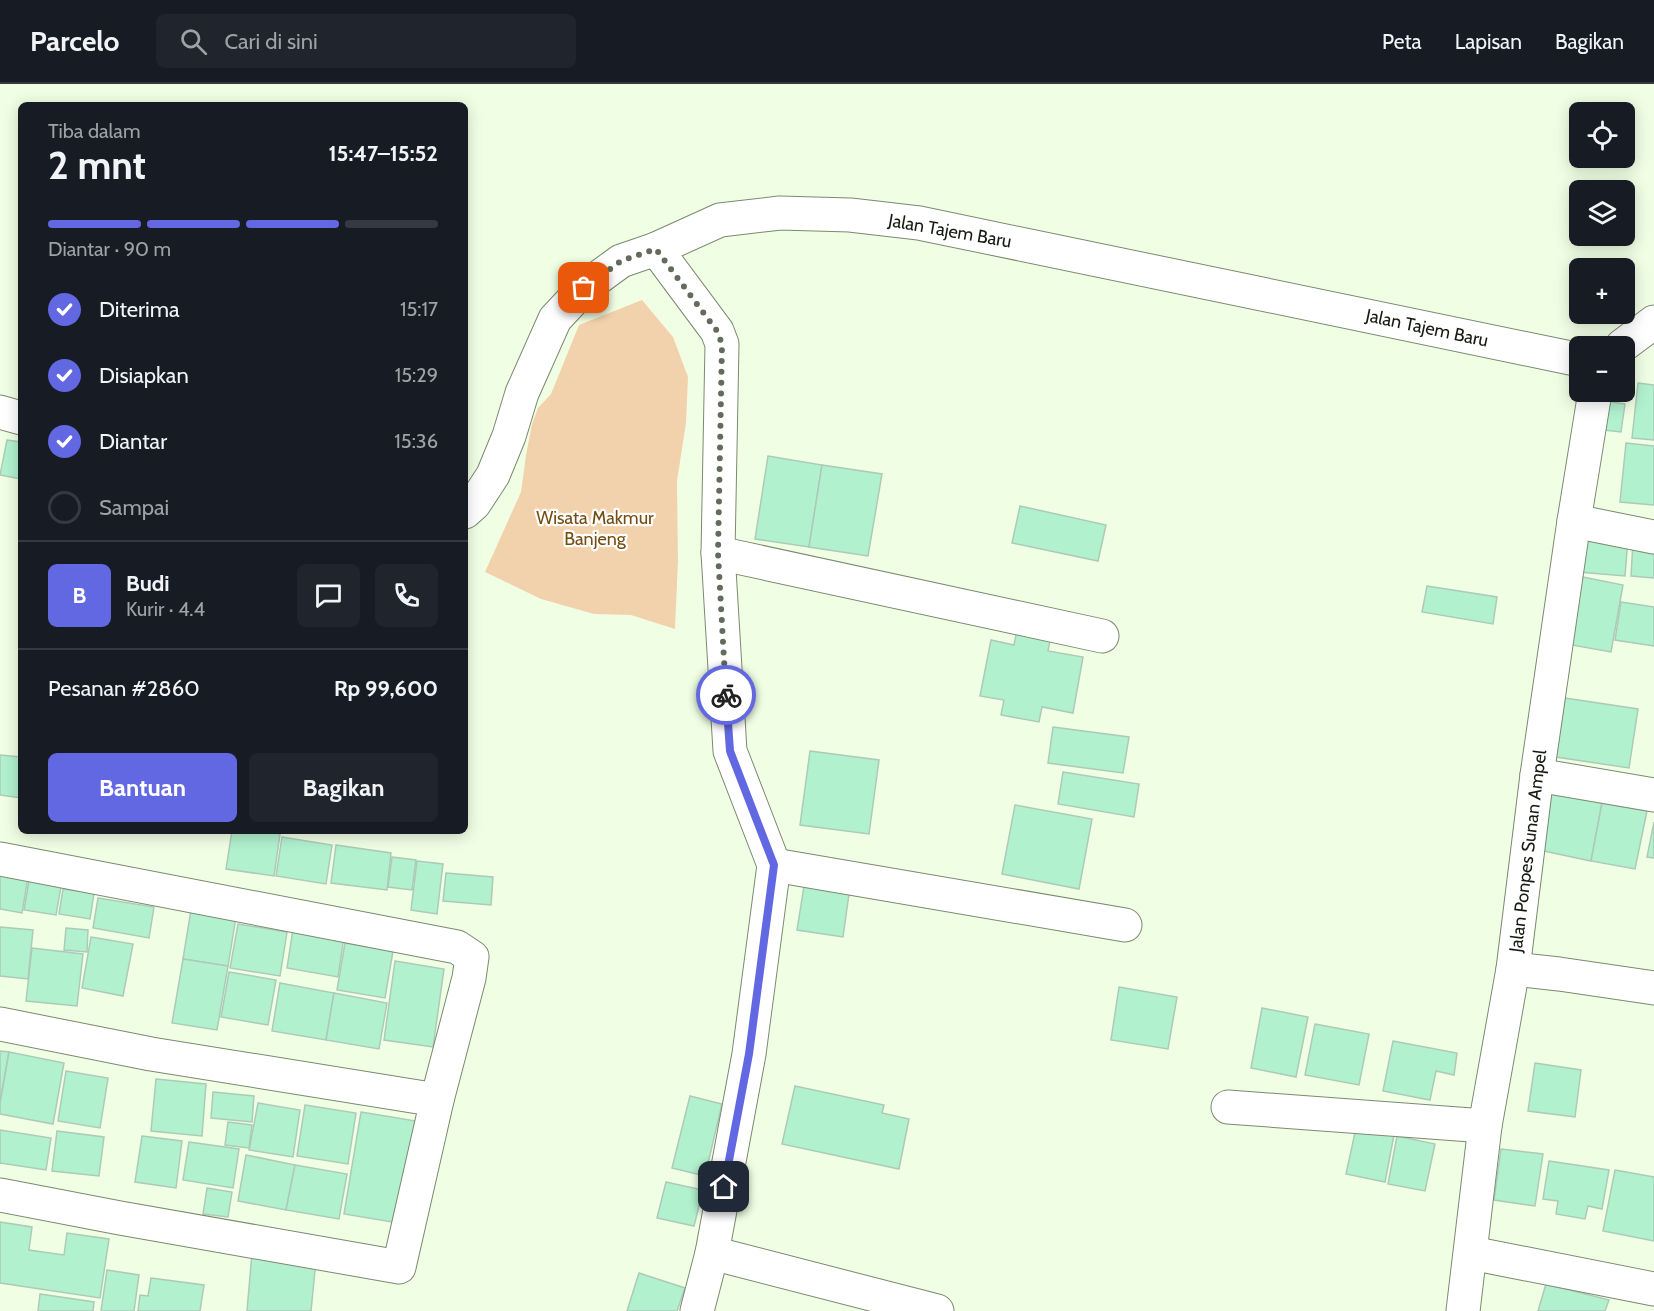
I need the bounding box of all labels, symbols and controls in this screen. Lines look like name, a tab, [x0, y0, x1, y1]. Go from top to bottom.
search box	[156, 14, 576, 68]
text: Parcelo	[30, 24, 120, 58]
icon: search	[177, 25, 210, 58]
text: Cari di sini	[225, 28, 318, 55]
text: Peta	[1382, 29, 1422, 54]
text: Lapisan	[1455, 29, 1522, 54]
text: Bagikan	[1555, 29, 1624, 54]
map controls	[1569, 102, 1635, 402]
button: locate	[1569, 102, 1635, 168]
text: Tiba dalam	[48, 119, 140, 143]
text: 15:47–15:52	[329, 140, 438, 167]
text: 2 mnt	[48, 141, 146, 189]
button: layers	[1569, 180, 1635, 246]
street label: Jalan Tajem Baru	[886, 209, 1013, 253]
text: Diantar · 90 m	[48, 237, 171, 261]
button: +	[1569, 258, 1635, 324]
pin	[558, 262, 609, 313]
icon: bag	[567, 271, 600, 304]
icon: check	[48, 293, 81, 326]
text: Diterima	[99, 296, 180, 323]
text: 15:17	[400, 297, 438, 321]
street label: Jalan Tajem Baru	[1363, 304, 1490, 352]
button: −	[1569, 336, 1635, 402]
icon: check	[48, 359, 81, 392]
text: Disiapkan	[99, 362, 189, 389]
text: 15:29	[395, 363, 438, 387]
icon: check	[48, 425, 81, 458]
text: Diantar	[99, 428, 167, 455]
text: 15:36	[394, 429, 438, 453]
text: Sampai	[99, 494, 169, 521]
park label: Wisata Makmur Banjeng	[536, 507, 654, 550]
button: chat	[297, 564, 360, 627]
button: phone	[375, 564, 438, 627]
text: Budi	[126, 570, 170, 597]
text: B	[73, 582, 86, 609]
text: Kurir · 4.4	[126, 597, 205, 621]
courier	[696, 665, 756, 725]
text: Pesanan #2860	[48, 675, 200, 702]
text: Rp 99,600	[334, 675, 438, 702]
icon: bike	[710, 679, 743, 712]
street label: Jalan Ponpes Sunan Ampel	[1505, 748, 1551, 954]
button: Bantuan	[48, 753, 237, 822]
button: Bagikan	[249, 753, 438, 822]
pin	[698, 1161, 749, 1212]
icon: home	[707, 1170, 740, 1203]

